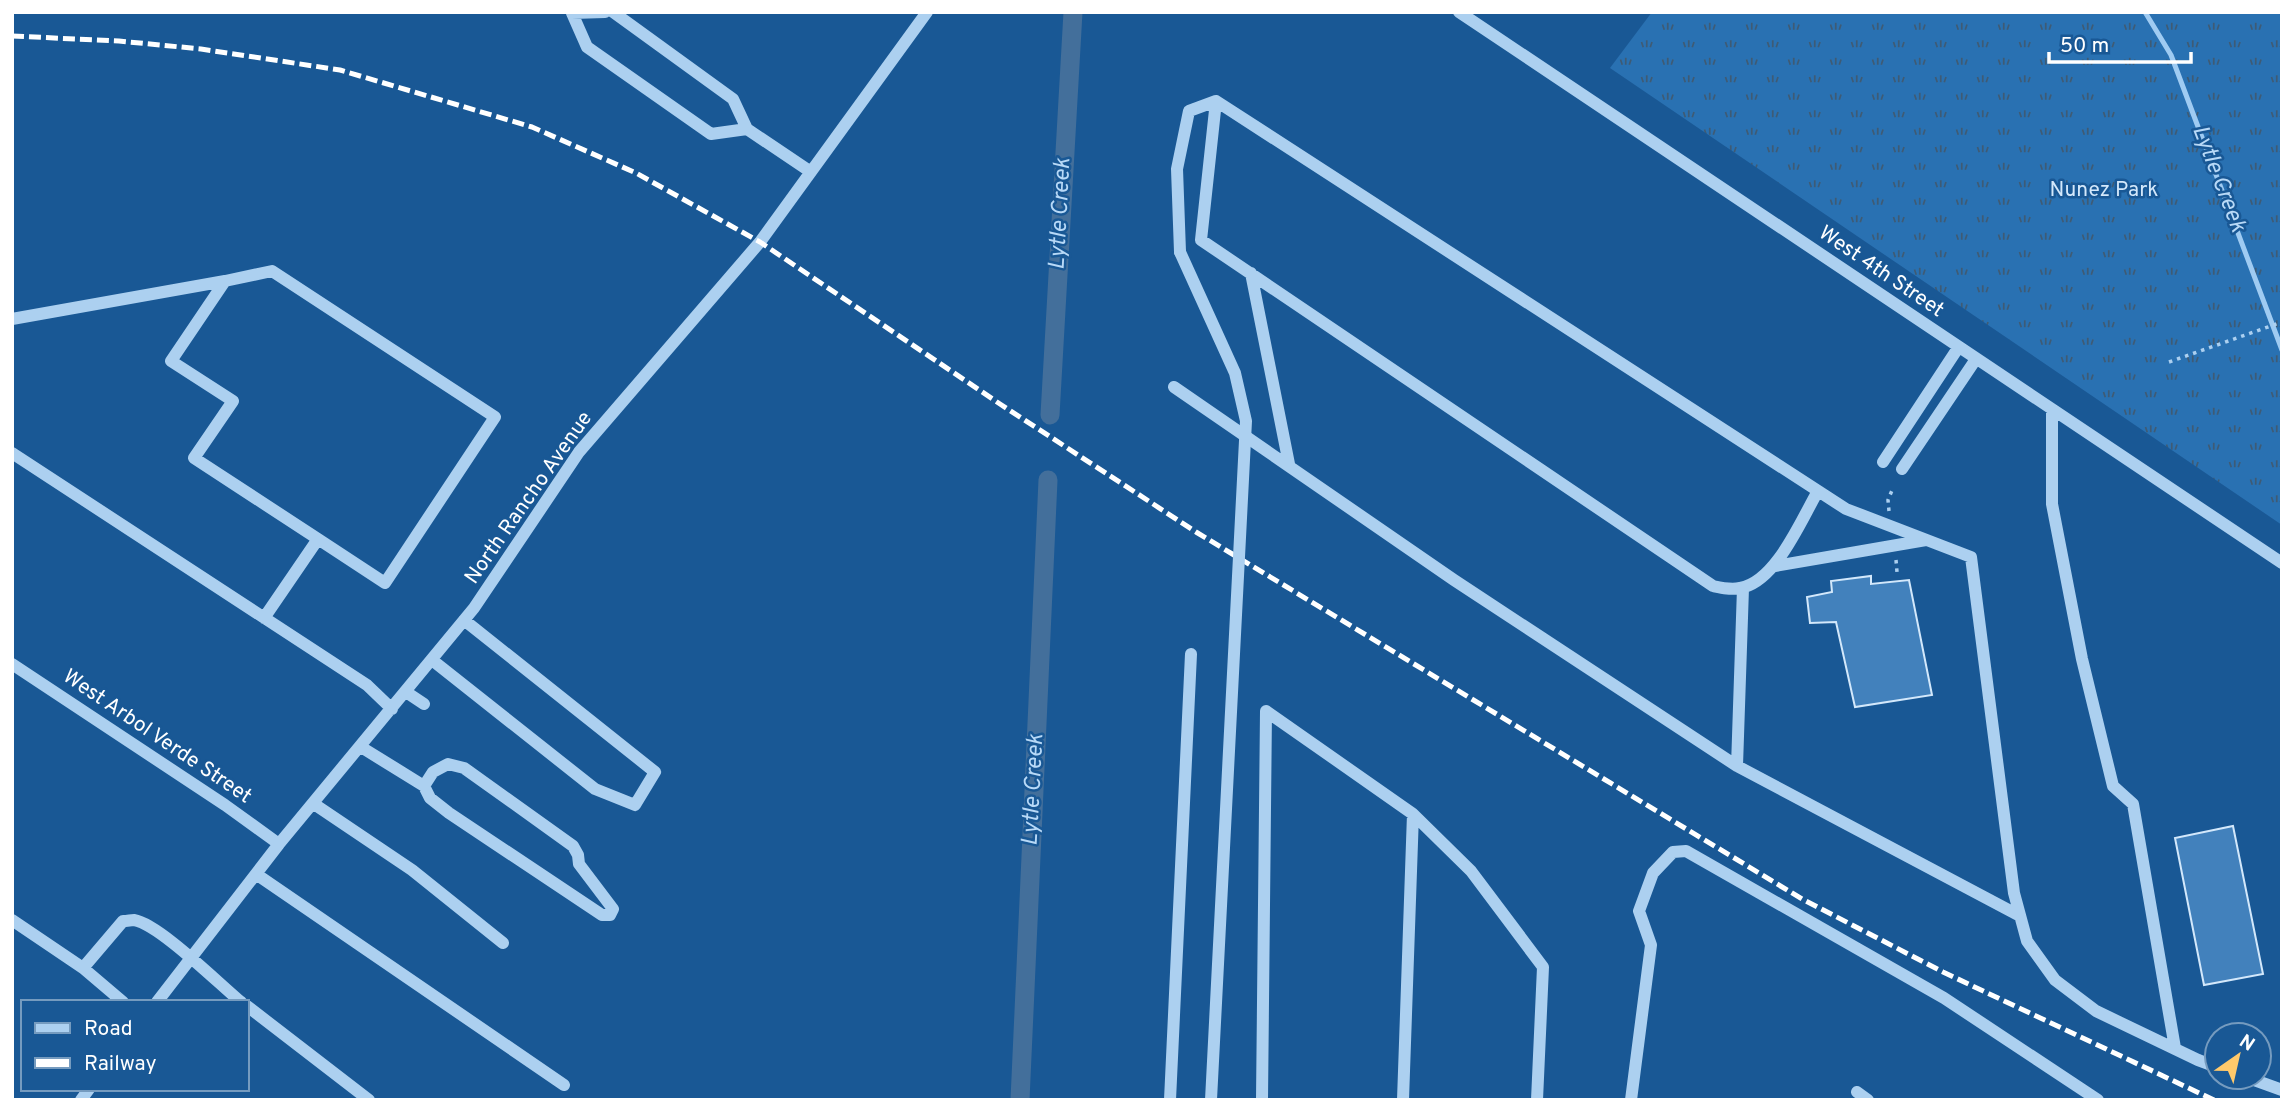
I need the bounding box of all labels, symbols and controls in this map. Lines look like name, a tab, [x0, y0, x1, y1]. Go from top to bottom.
scale bar	[2049, 21, 2191, 65]
text: 50 m	[2060, 33, 2109, 60]
water label: Lytle Creek	[2184, 122, 2252, 237]
water label: Lytle Creek	[1044, 157, 1078, 271]
park label: Nunez Park	[2050, 177, 2158, 204]
street label: West 4th Street	[1813, 220, 1949, 324]
street label: North Rancho Avenue	[459, 406, 599, 590]
street label: West Arbol Verde Street	[57, 664, 257, 810]
water label: Lytle Creek	[1017, 733, 1051, 847]
legend	[21, 1000, 248, 1091]
text: Road	[84, 1016, 133, 1043]
north arrow	[2203, 1021, 2273, 1091]
text: N	[2234, 1030, 2259, 1057]
text: Railway	[84, 1051, 157, 1078]

